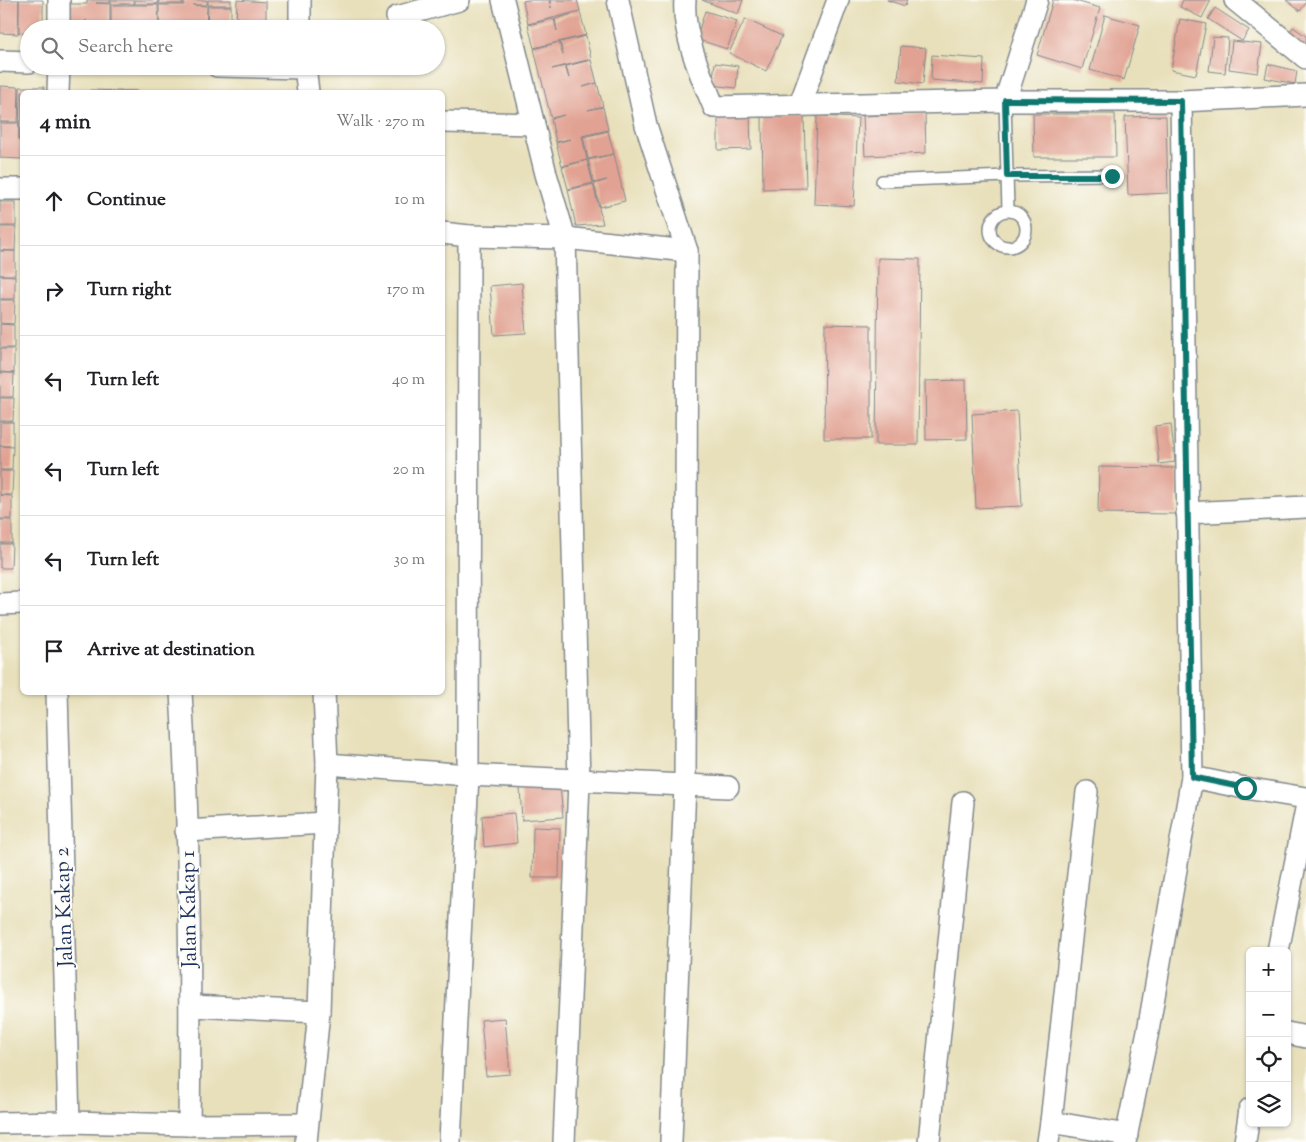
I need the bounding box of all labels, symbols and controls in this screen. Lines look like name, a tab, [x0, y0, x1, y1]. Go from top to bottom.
search box	[20, 20, 445, 75]
icon: search	[38, 34, 66, 62]
text: Search here	[78, 34, 173, 61]
text: 4 min	[40, 108, 91, 138]
text: Walk · 270 m	[336, 111, 425, 134]
route end	[1101, 165, 1124, 188]
icon: ahead	[40, 187, 68, 215]
text: Continue	[87, 187, 166, 214]
text: 10 m	[395, 189, 425, 212]
icon: right	[40, 277, 68, 305]
text: Turn right	[87, 277, 171, 304]
text: 170 m	[387, 279, 425, 302]
icon: left	[40, 367, 68, 395]
text: Turn left	[87, 367, 159, 394]
text: 40 m	[392, 369, 425, 392]
icon: left	[40, 457, 68, 485]
text: Turn left	[87, 457, 159, 484]
text: 20 m	[392, 459, 425, 482]
icon: left	[40, 547, 68, 575]
text: Turn left	[87, 547, 159, 574]
text: 30 m	[394, 549, 425, 572]
icon: arrive	[40, 637, 68, 665]
text: Arrive at destination	[87, 637, 255, 664]
route start	[1234, 777, 1257, 800]
street label: Jalan Kakap 2	[48, 846, 82, 968]
street label: Jalan Kakap 1	[174, 850, 206, 969]
map controls	[1246, 947, 1291, 1127]
button: +	[1246, 947, 1291, 992]
button: −	[1246, 992, 1291, 1037]
button: locate	[1246, 1037, 1291, 1082]
button: layers	[1246, 1082, 1291, 1127]

